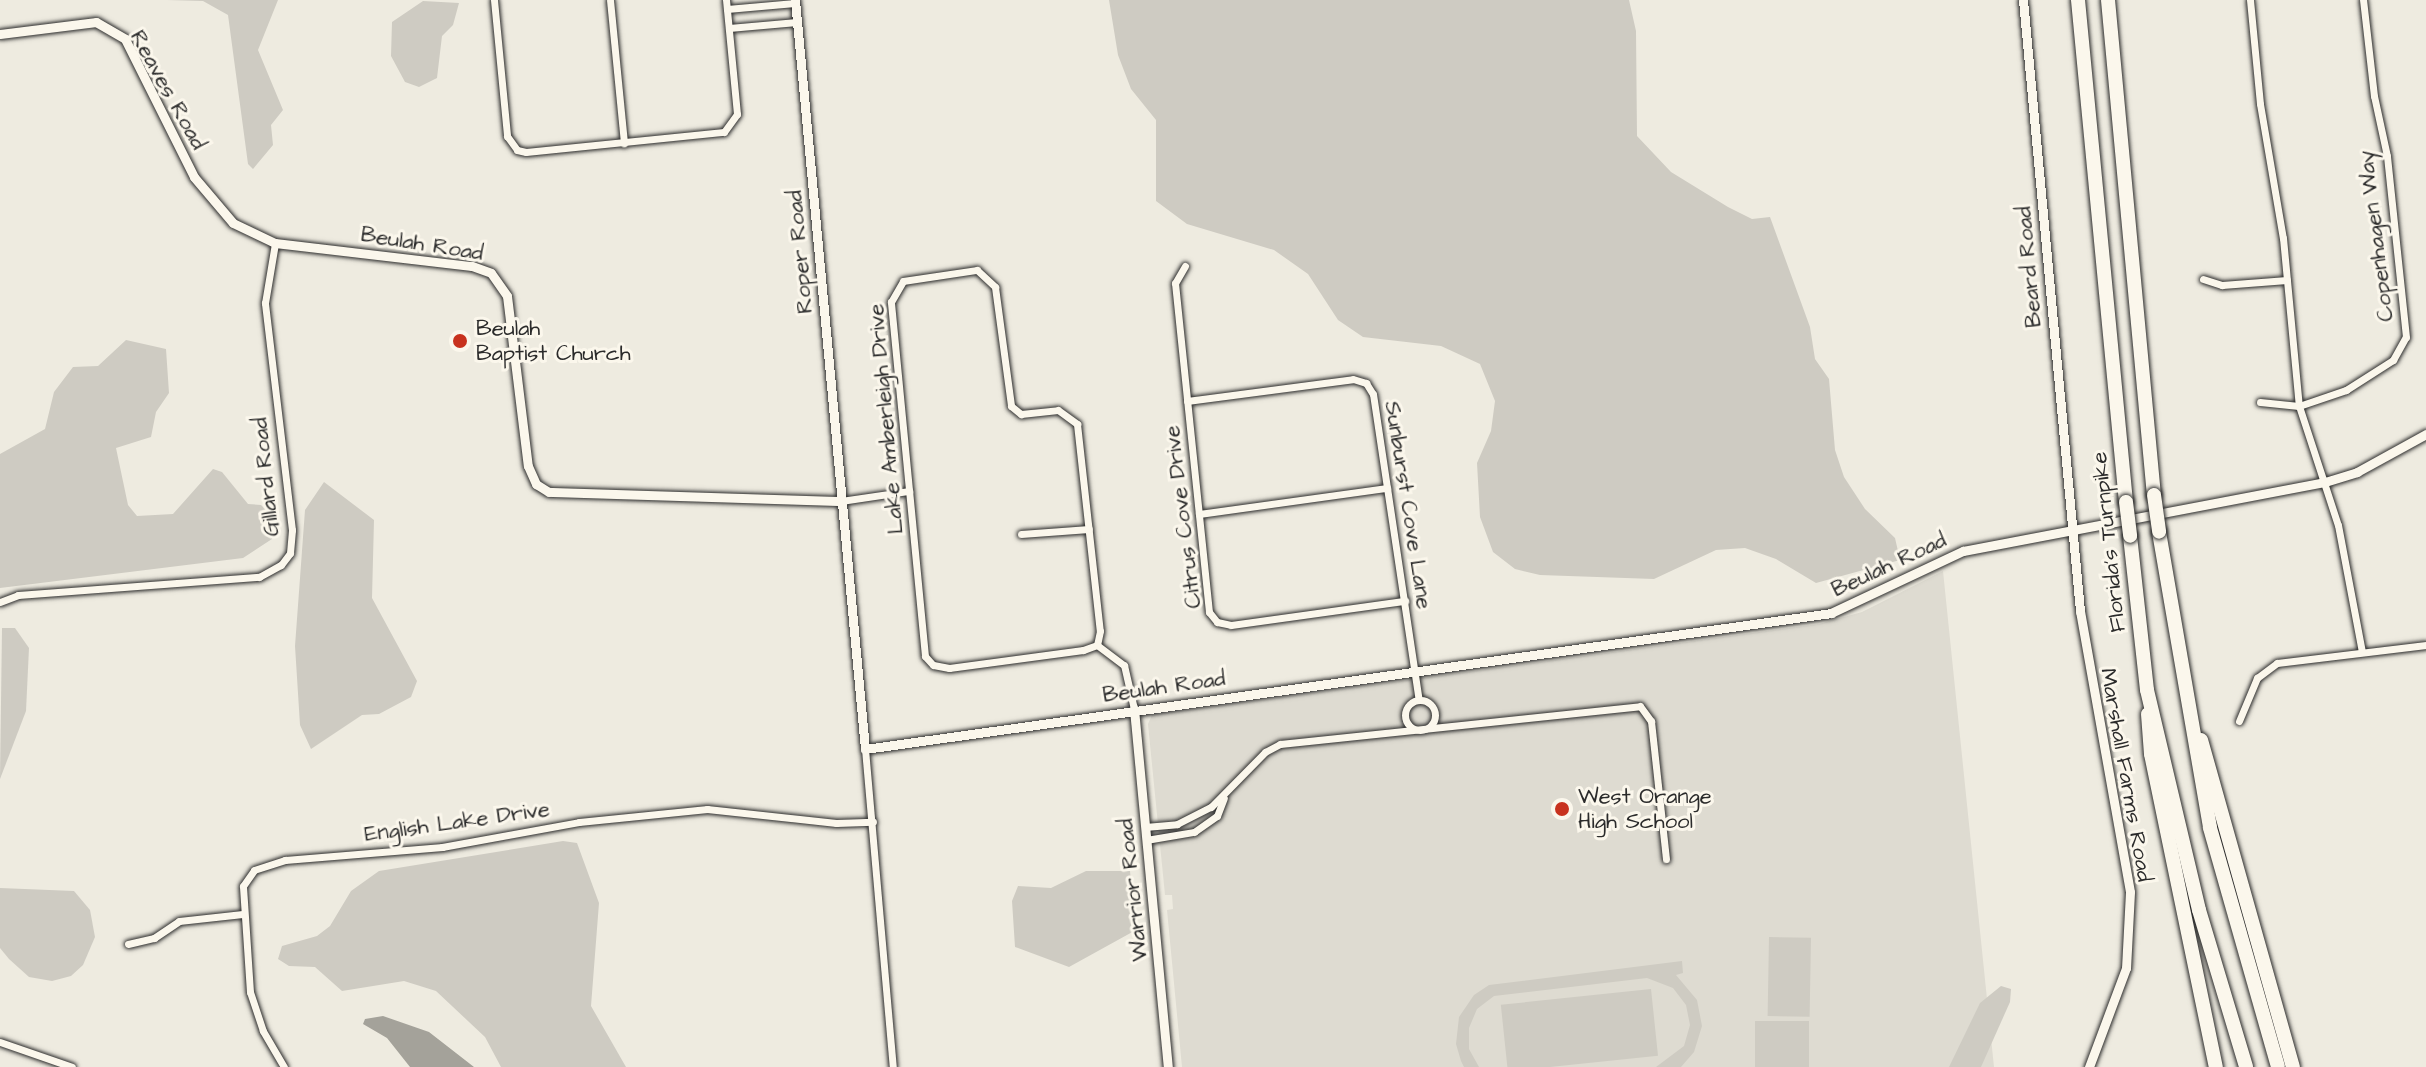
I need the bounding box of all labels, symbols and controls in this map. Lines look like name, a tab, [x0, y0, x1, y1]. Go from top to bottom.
street label: Reaves Road	[124, 26, 212, 154]
street label: Copenhagen Way	[2352, 149, 2400, 323]
street label: Roper Road	[781, 189, 819, 315]
street label: Beard Road	[2011, 205, 2047, 329]
street label: Beulah Road	[359, 221, 485, 267]
street label: Lake Amberleigh Drive	[863, 303, 909, 535]
place label: Beulah Baptist Church	[476, 315, 631, 366]
marker: Beulah Baptist Church	[451, 332, 469, 350]
street label: Sunburst Cove Lane	[1379, 399, 1437, 611]
street label: Gillard Road	[247, 416, 285, 538]
street label: Citrus Cove Drive	[1159, 424, 1207, 610]
street label: Florida's Turnpike	[2086, 450, 2132, 634]
street label: Beulah Road	[1827, 527, 1951, 603]
street label: Beulah Road	[1101, 665, 1227, 709]
street label: Marshall Farms Road	[2094, 666, 2158, 884]
place label: West Orange High School	[1578, 783, 1712, 834]
street label: English Lake Drive	[363, 796, 551, 848]
marker: West Orange High School	[1553, 800, 1571, 818]
street label: Warrior Road	[1112, 817, 1154, 963]

